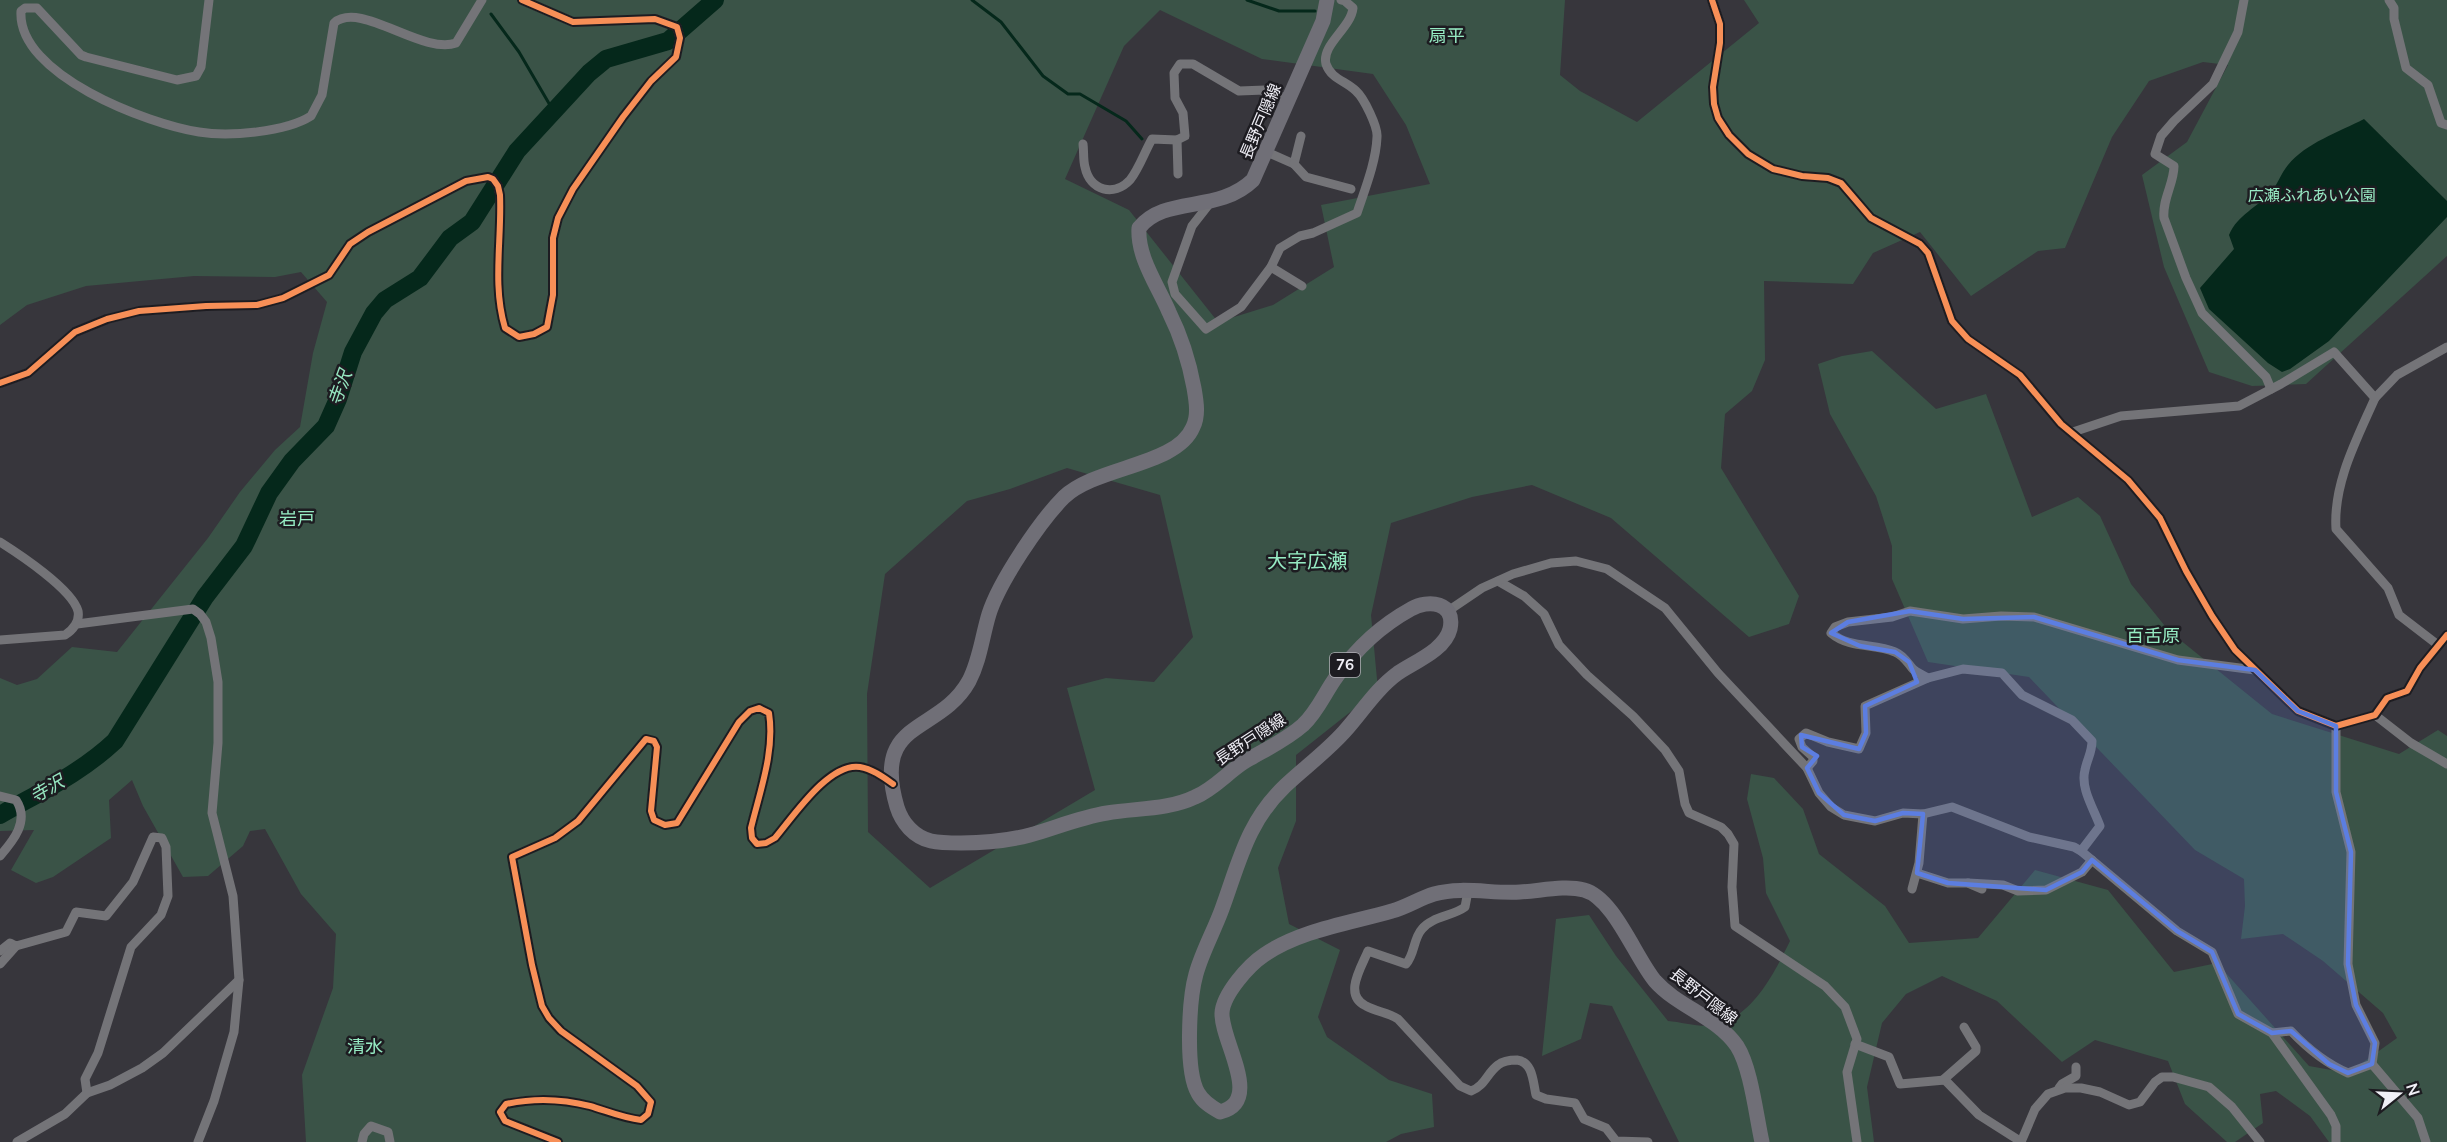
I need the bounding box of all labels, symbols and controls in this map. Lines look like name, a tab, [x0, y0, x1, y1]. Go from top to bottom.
district label: 扇平	[1429, 24, 1465, 47]
street label: 長野戸隠線	[1235, 80, 1285, 162]
park label: 広瀬ふれあい公園	[2248, 185, 2376, 205]
water label: 寺沢	[323, 365, 357, 409]
district label: 岩戸	[279, 507, 315, 530]
district label: 大字広瀬	[1267, 548, 1347, 573]
district label: 百舌原	[2126, 624, 2180, 647]
road number: 76	[1330, 653, 1360, 677]
street label: 長野戸隠線	[1211, 709, 1289, 769]
water label: 寺沢	[25, 769, 70, 808]
street label: 長野戸隠線	[1666, 963, 1742, 1029]
district label: 清水	[347, 1035, 383, 1058]
north arrow	[2369, 1064, 2429, 1124]
text: N	[2402, 1081, 2425, 1098]

